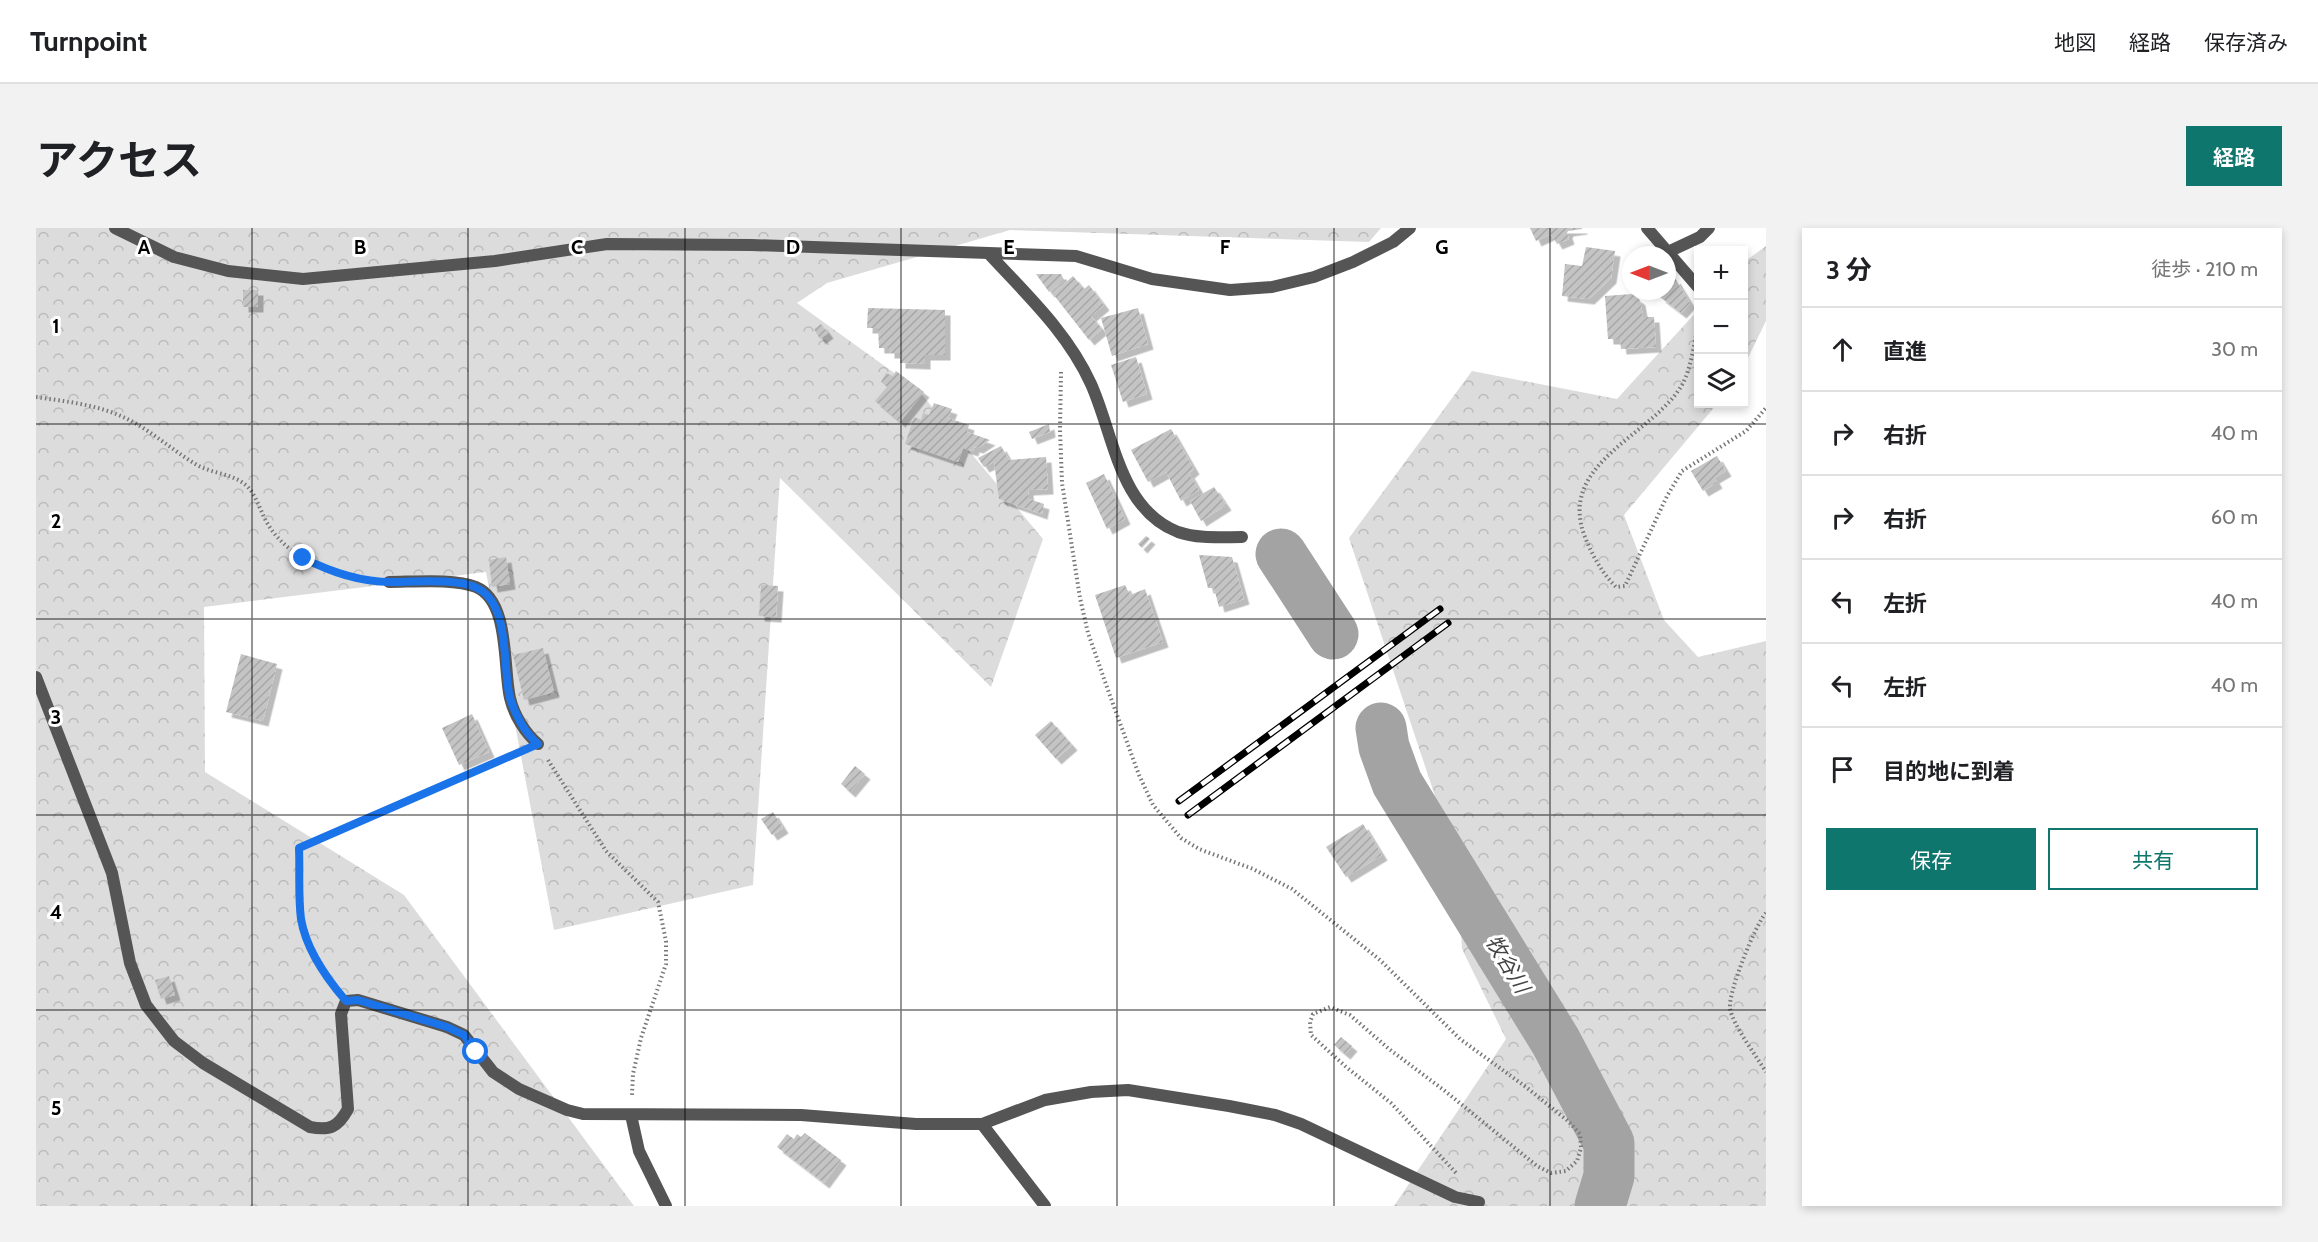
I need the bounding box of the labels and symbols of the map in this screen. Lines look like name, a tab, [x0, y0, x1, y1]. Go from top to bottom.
text: A	[138, 235, 151, 259]
text: B	[354, 235, 366, 259]
text: C	[571, 235, 583, 259]
text: D	[786, 235, 800, 259]
text: E	[1003, 235, 1015, 259]
text: F	[1220, 235, 1231, 259]
text: G	[1435, 235, 1449, 259]
north arrow	[1622, 246, 1676, 300]
text: 1	[52, 314, 60, 338]
text: 2	[51, 509, 61, 533]
route end	[289, 544, 315, 570]
text: 3	[51, 705, 61, 729]
text: 4	[50, 900, 62, 924]
water label: 牧谷川	[1481, 931, 1536, 999]
route start	[462, 1038, 488, 1064]
text: 5	[51, 1096, 61, 1120]

